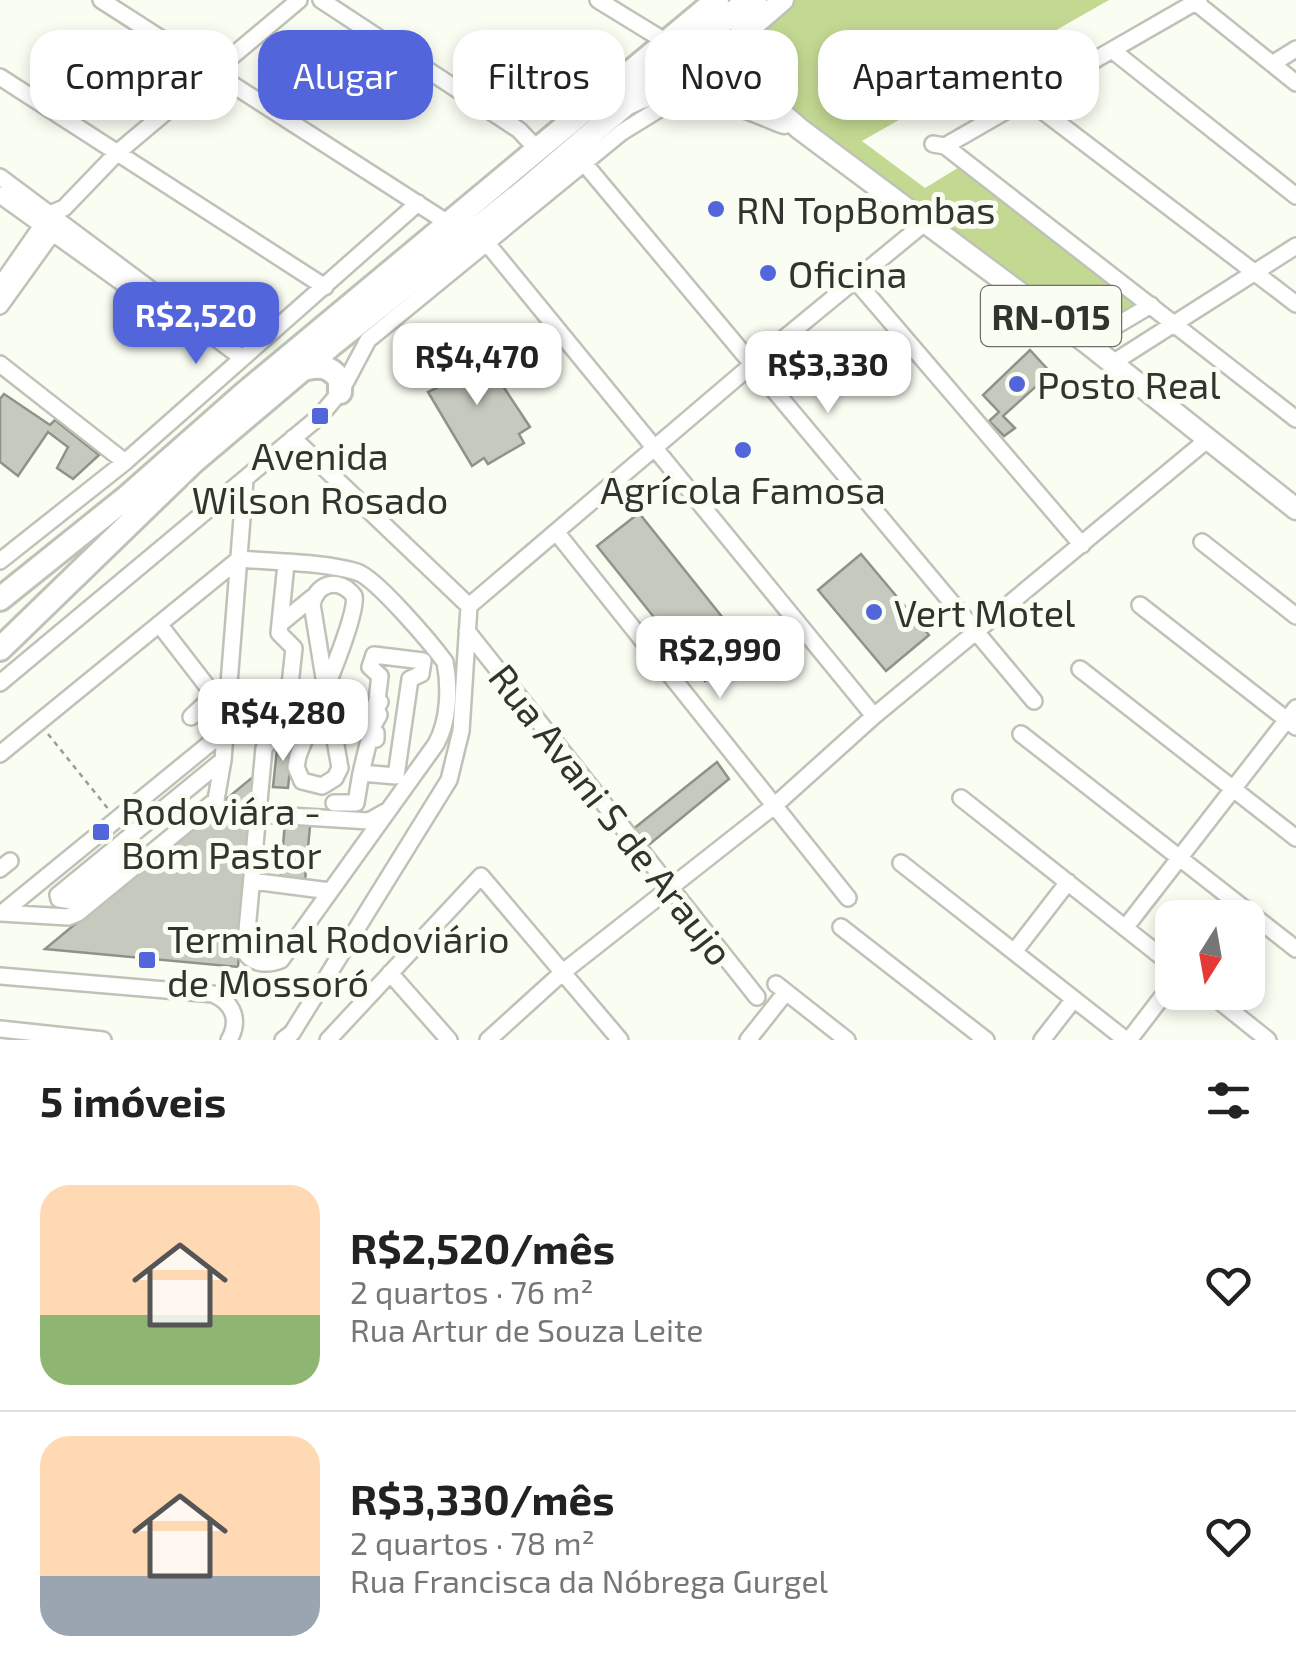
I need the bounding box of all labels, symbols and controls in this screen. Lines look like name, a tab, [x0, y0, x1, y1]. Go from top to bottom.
chip: Comprar	[30, 30, 238, 120]
chip: Alugar	[258, 30, 433, 120]
chip: Filtros	[453, 30, 625, 120]
chip: Novo	[645, 30, 798, 120]
chip: Apartamento	[818, 30, 1099, 120]
place label: RN TopBombas	[736, 186, 996, 232]
marker: RN TopBombas	[705, 198, 727, 220]
place label: Oficina	[788, 250, 907, 296]
marker: Oficina	[757, 262, 779, 284]
pin: R$2,520	[104, 282, 288, 367]
road number: RN-015	[981, 286, 1121, 346]
text: R$2,520	[135, 295, 257, 333]
pin: R$4,470	[385, 323, 569, 408]
pin: R$3,330	[736, 331, 920, 416]
text: R$4,470	[415, 336, 539, 374]
text: R$3,330	[767, 344, 889, 382]
place label: Posto Real	[1037, 361, 1220, 407]
marker: Posto Real	[1006, 373, 1028, 395]
marker: Avenida Wilson Rosado	[309, 405, 331, 427]
place label: Avenida Wilson Rosado	[192, 432, 448, 522]
marker: Agrícola Famosa	[732, 439, 754, 461]
place label: Agrícola Famosa	[600, 466, 886, 512]
place label: Vert Motel	[894, 589, 1075, 635]
marker: Vert Motel	[863, 601, 885, 623]
pin: R$2,990	[628, 616, 812, 701]
text: R$2,990	[658, 629, 782, 667]
street label: Rua Avani S de Araujo	[480, 654, 744, 974]
pin: R$4,280	[191, 679, 375, 764]
text: R$4,280	[220, 692, 346, 730]
place label: Rodoviára - Bom Pastor	[121, 787, 322, 877]
marker: Rodoviára - Bom Pastor	[90, 821, 112, 843]
north arrow	[1155, 900, 1265, 1010]
map controls	[1155, 900, 1265, 1010]
place label: Terminal Rodoviário de Mossoró	[167, 915, 510, 1005]
marker: Terminal Rodoviário de Mossoró	[136, 949, 158, 971]
icon: filters	[1201, 1073, 1256, 1128]
text: 5 imóveis	[40, 1075, 226, 1125]
text: R$2,520/mês	[350, 1222, 615, 1272]
icon: home	[120, 1225, 240, 1345]
icon: heart	[1201, 1258, 1256, 1313]
text: 2 quartos · 76 m²	[350, 1272, 594, 1310]
text: Rua Artur de Souza Leite	[350, 1310, 703, 1348]
text: R$3,330/mês	[350, 1473, 615, 1523]
icon: home	[120, 1476, 240, 1596]
icon: heart	[1201, 1509, 1256, 1564]
text: 2 quartos · 78 m²	[350, 1523, 595, 1561]
text: Rua Francisca da Nóbrega Gurgel	[350, 1561, 828, 1599]

